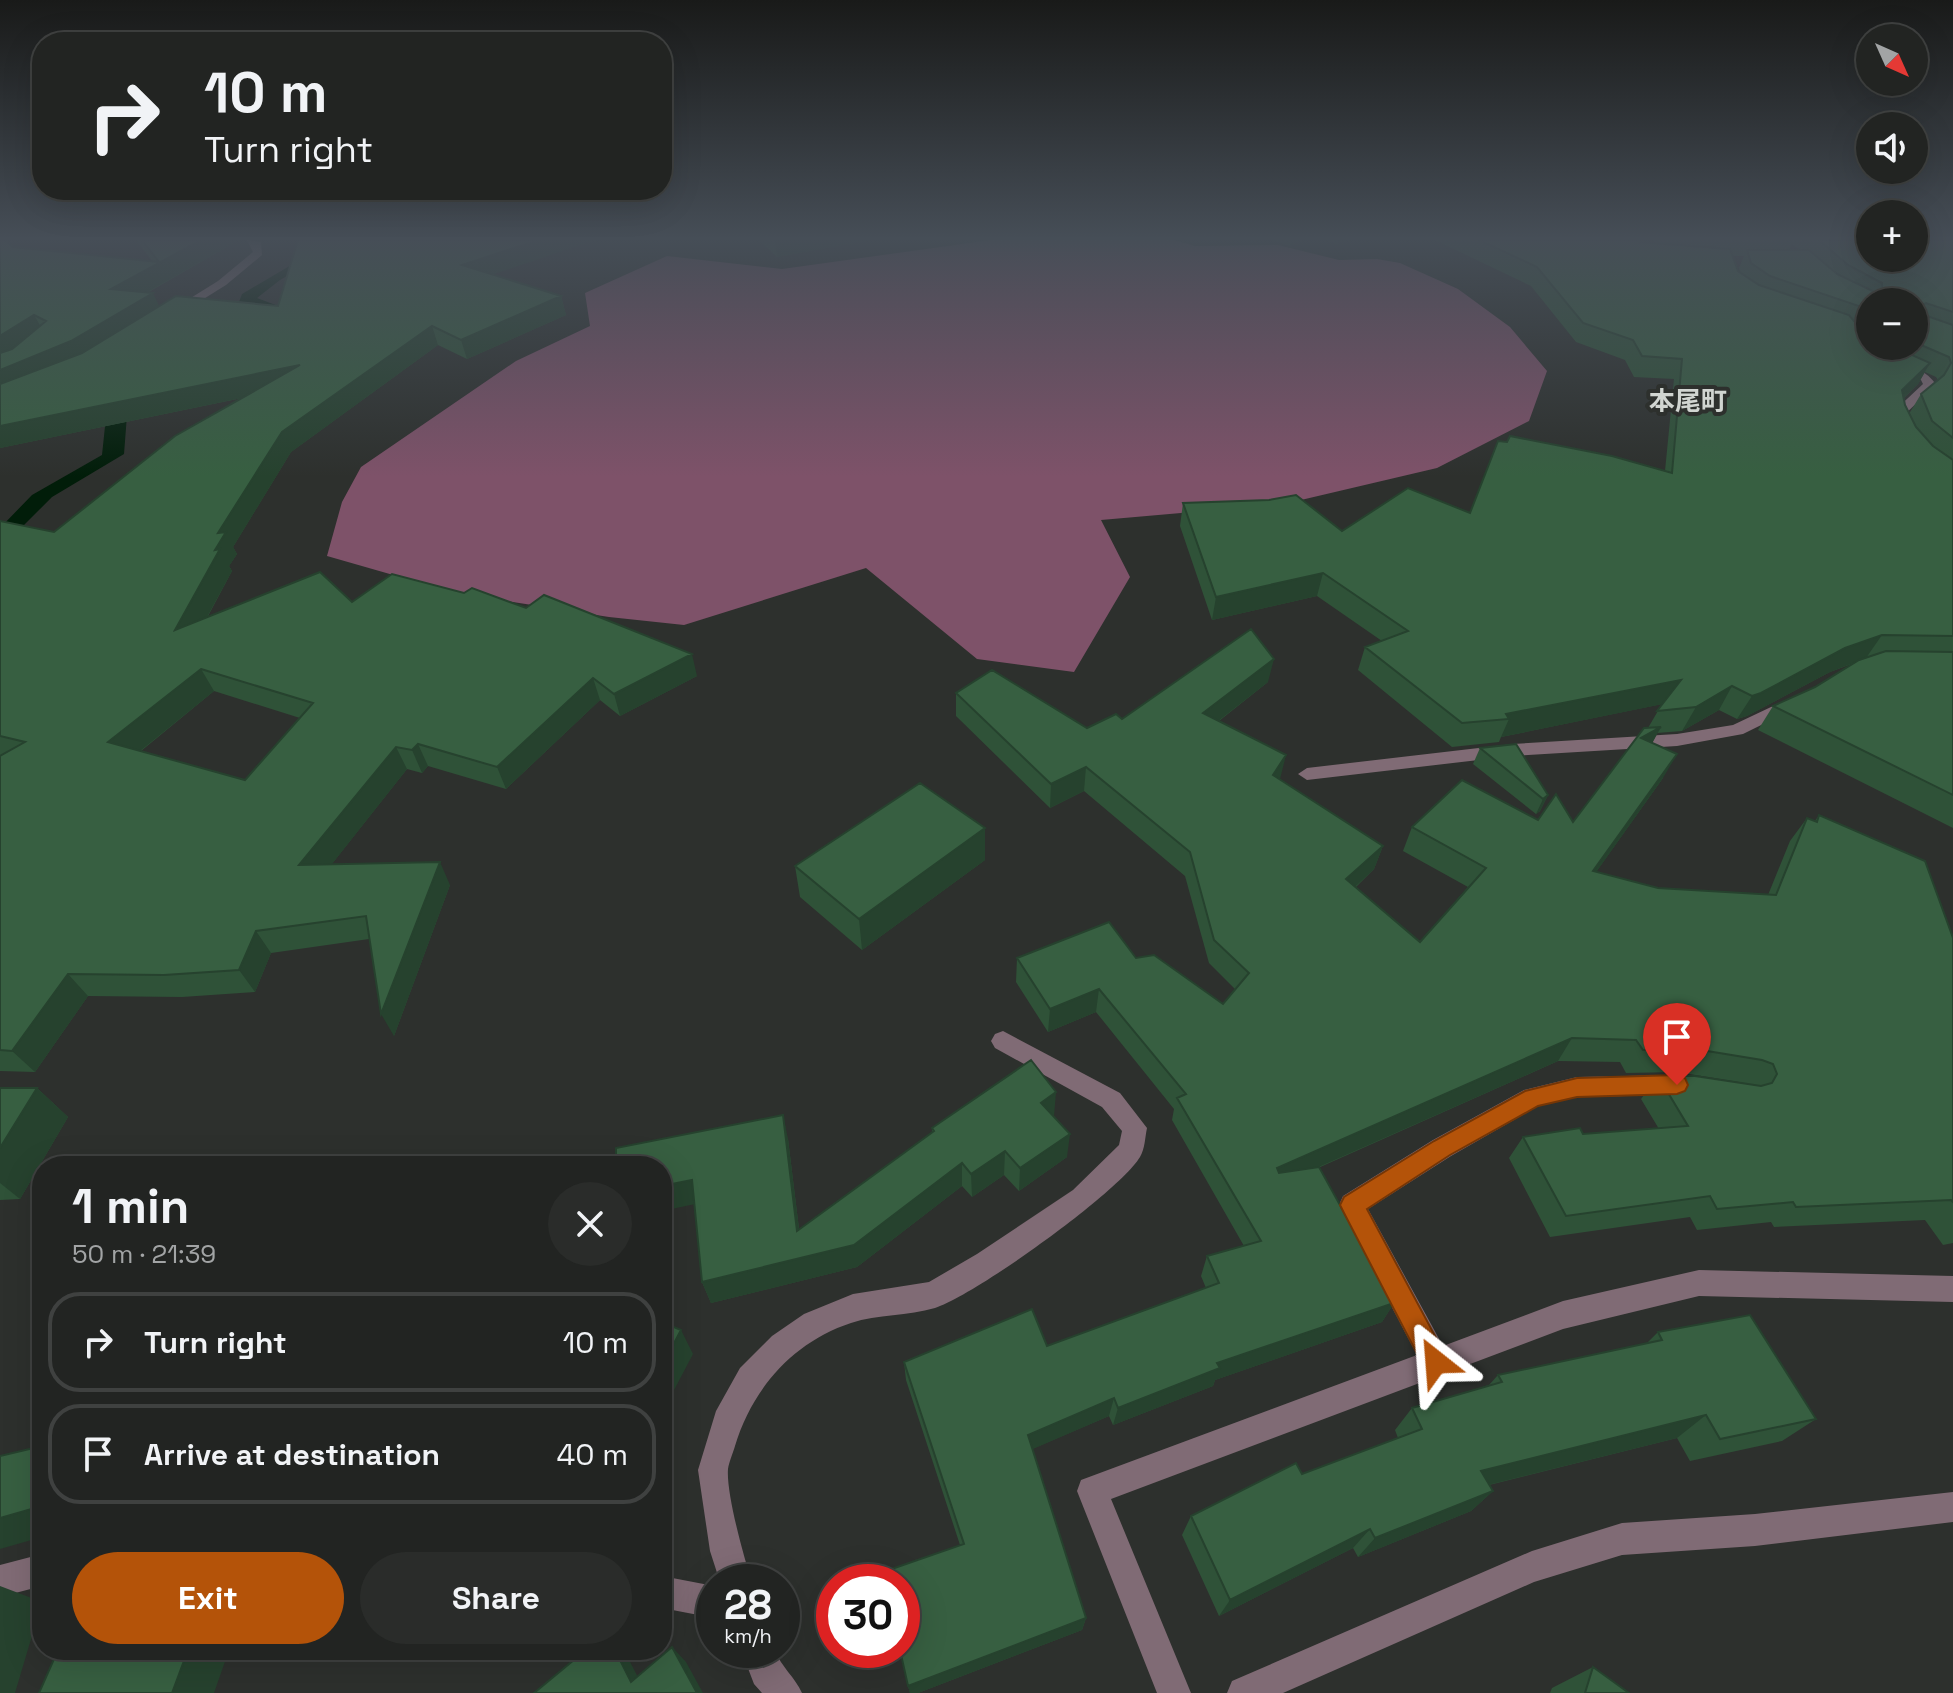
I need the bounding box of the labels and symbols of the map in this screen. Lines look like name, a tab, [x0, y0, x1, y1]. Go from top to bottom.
north arrow	[1856, 24, 1928, 96]
district label: 本尾町	[1649, 384, 1727, 418]
pin	[1643, 1003, 1711, 1085]
position arrow	[1394, 1320, 1478, 1404]
speed limit sign: 30	[816, 1564, 920, 1668]

